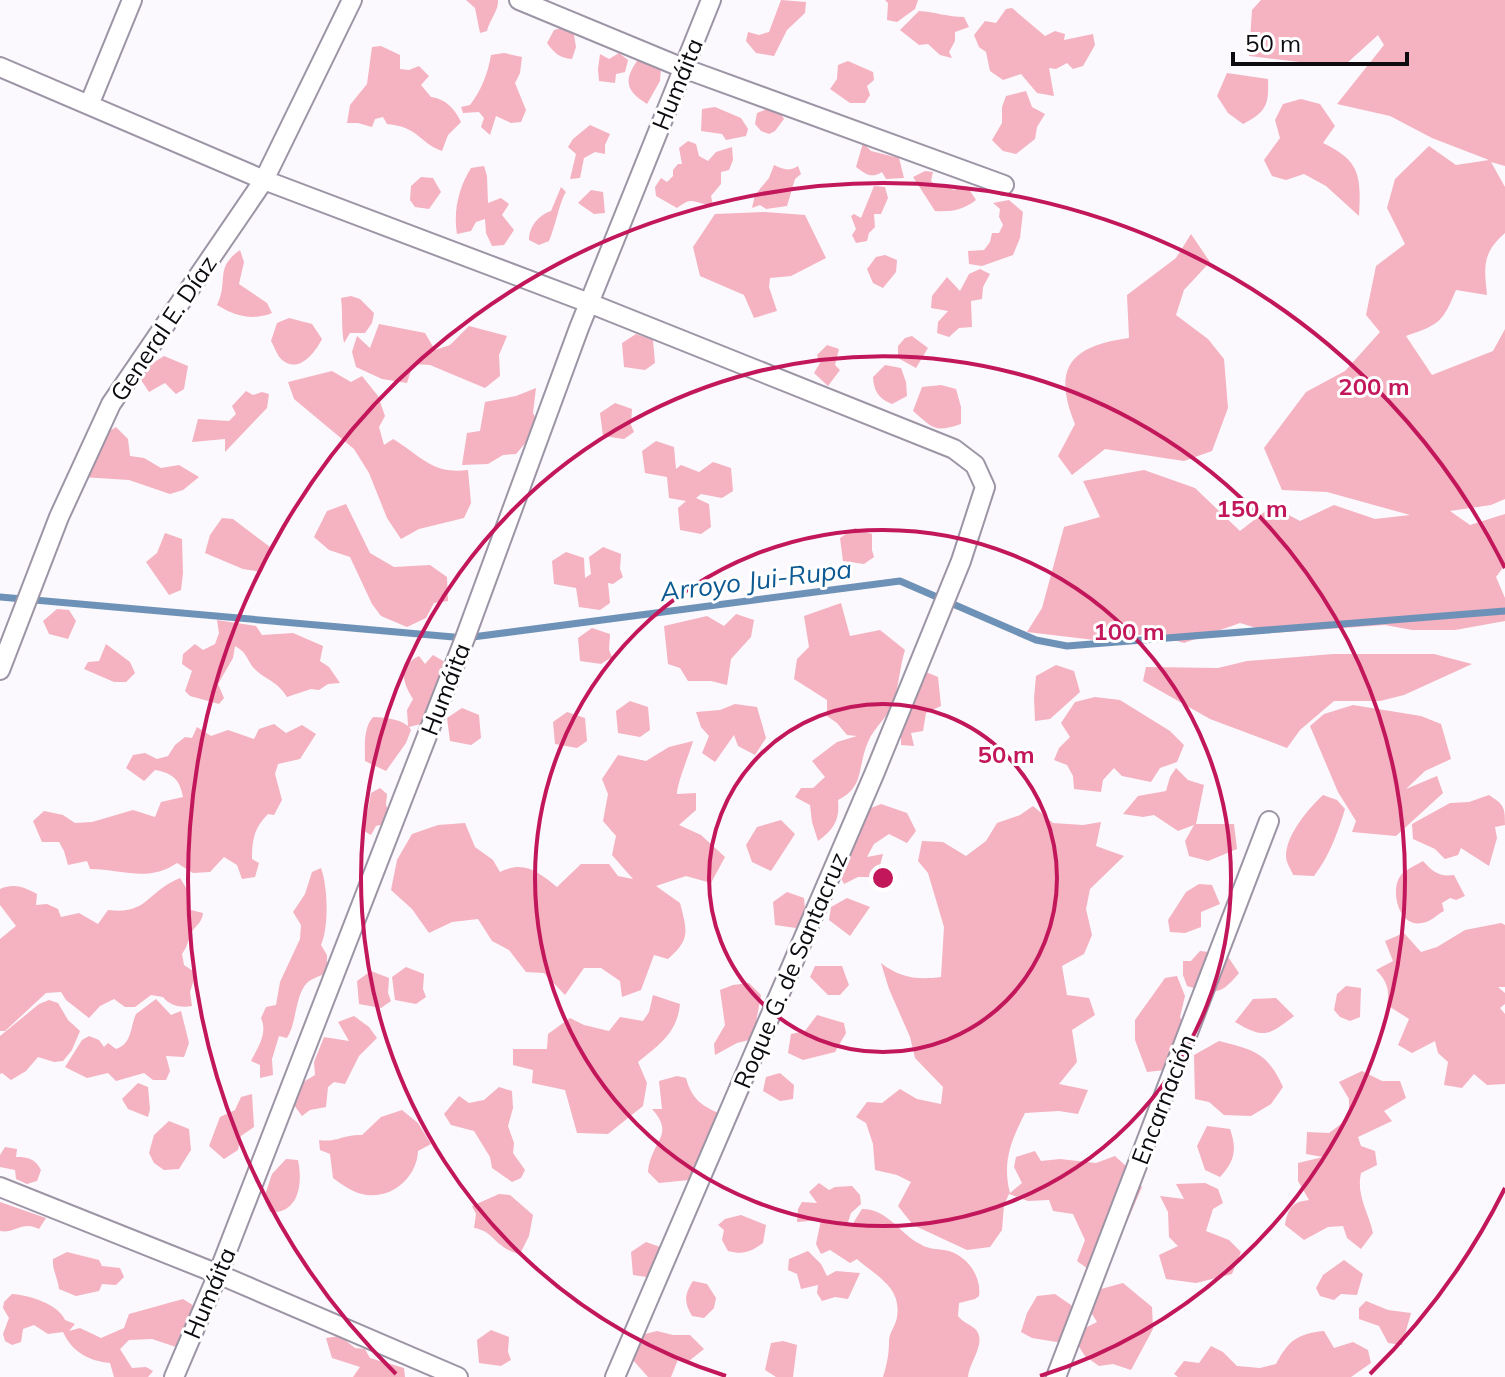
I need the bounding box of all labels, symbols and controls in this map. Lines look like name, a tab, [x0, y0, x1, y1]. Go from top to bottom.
scale bar	[1233, 16, 1407, 66]
text: 50 m	[1245, 28, 1301, 58]
street label: Humáita	[645, 34, 709, 134]
street label: General E. Díaz	[103, 249, 223, 407]
text: 200 m	[1338, 371, 1410, 401]
text: 150 m	[1216, 493, 1288, 523]
water label: Arroyo Jui-Rupa	[657, 552, 854, 608]
text: 100 m	[1093, 616, 1165, 646]
street label: Humáita	[414, 639, 476, 739]
text: 50 m	[978, 739, 1034, 769]
street label: Roque G. de Santacruz	[727, 847, 853, 1093]
centre of rings	[869, 864, 897, 892]
street label: Encarnación	[1124, 1030, 1202, 1168]
street label: Humáita	[176, 1243, 242, 1343]

